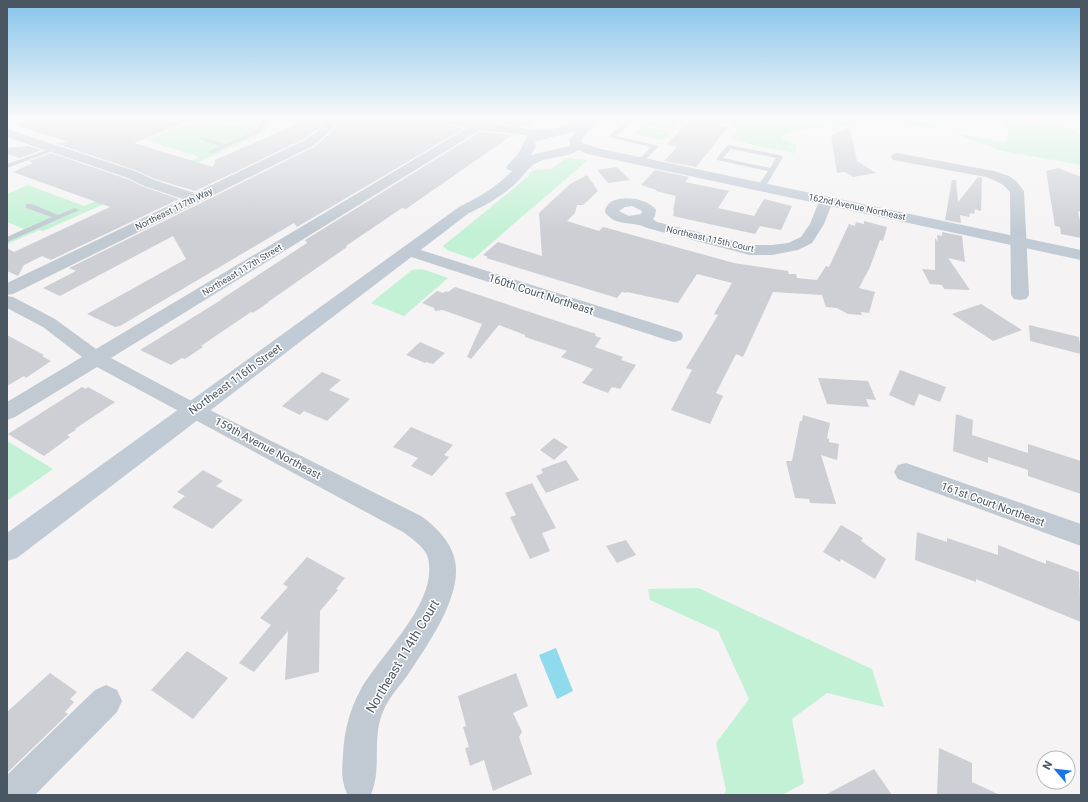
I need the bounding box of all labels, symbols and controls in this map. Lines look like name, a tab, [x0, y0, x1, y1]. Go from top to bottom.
street label: Northeast 117th Way	[134, 186, 215, 232]
street label: 162nd Avenue Northeast	[807, 192, 907, 222]
street label: Northeast 115th Court	[665, 224, 755, 254]
street label: Northeast 117th Street	[200, 242, 284, 298]
street label: 160th Court Northeast	[487, 271, 595, 318]
street label: Northeast 116th Street	[186, 341, 285, 417]
street label: 159th Avenue Northeast	[212, 415, 323, 482]
street label: 161st Court Northeast	[939, 480, 1047, 529]
street label: Northeast 114th Court	[363, 597, 442, 716]
north arrow	[1036, 750, 1076, 790]
text: N	[1040, 759, 1055, 772]

